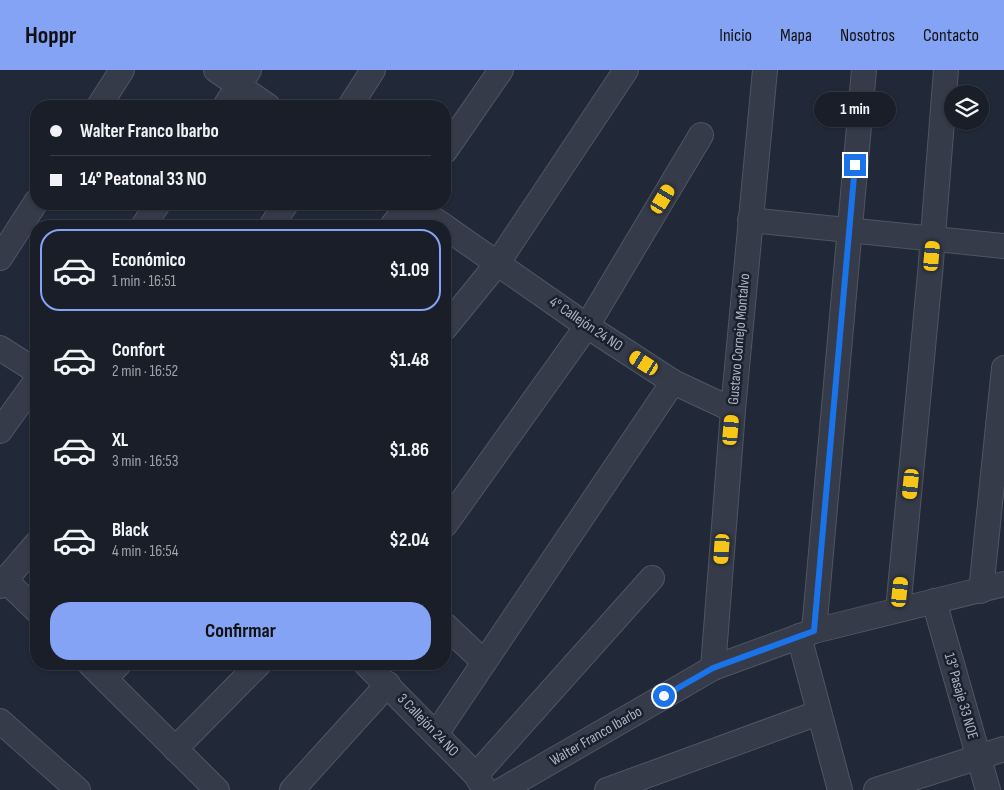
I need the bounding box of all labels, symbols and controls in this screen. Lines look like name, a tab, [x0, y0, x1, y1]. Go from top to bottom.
text: Hoppr	[25, 21, 76, 50]
text: Inicio	[719, 25, 752, 46]
text: Mapa	[780, 25, 812, 46]
text: Nosotros	[840, 25, 895, 46]
text: Contacto	[923, 25, 979, 46]
map controls	[944, 85, 989, 130]
button: layers	[944, 85, 989, 130]
callout: 1 min	[814, 92, 896, 128]
text: 1 min	[840, 100, 870, 119]
text: Walter Franco Ibarbo	[80, 120, 219, 143]
route end	[844, 154, 866, 176]
text: 14° Peatonal 33 NO	[80, 168, 207, 191]
car	[648, 182, 677, 216]
car	[923, 240, 940, 272]
icon: car	[52, 248, 97, 293]
text: Económico	[112, 249, 186, 272]
text: $1.09	[389, 259, 429, 282]
text: 1 min · 16:51	[112, 272, 176, 291]
street label: Gustavo Cornejo Montalvo	[724, 273, 754, 405]
street label: 4° Callejón 24 NO	[546, 293, 626, 355]
icon: car	[52, 338, 97, 383]
text: Confort	[112, 339, 165, 362]
text: $1.48	[389, 349, 429, 372]
car	[627, 349, 660, 377]
text: 2 min · 16:52	[112, 362, 178, 381]
car	[722, 414, 739, 446]
icon: car	[52, 428, 97, 473]
text: XL	[112, 429, 128, 452]
text: $1.86	[389, 439, 429, 462]
text: 3 min · 16:53	[112, 452, 178, 471]
car	[901, 468, 920, 500]
icon: car	[52, 518, 97, 563]
text: Black	[112, 519, 149, 542]
text: $2.04	[389, 529, 429, 552]
car	[713, 534, 730, 564]
text: 4 min · 16:54	[112, 542, 178, 561]
car	[890, 576, 909, 608]
button: Confirmar	[50, 602, 431, 660]
street label: 13° Pasaje 33 NOE	[940, 651, 982, 741]
route start	[653, 685, 675, 707]
street label: 3 Callejón 24 NO	[393, 689, 463, 761]
street label: Walter Franco Ibarbo	[546, 702, 646, 770]

